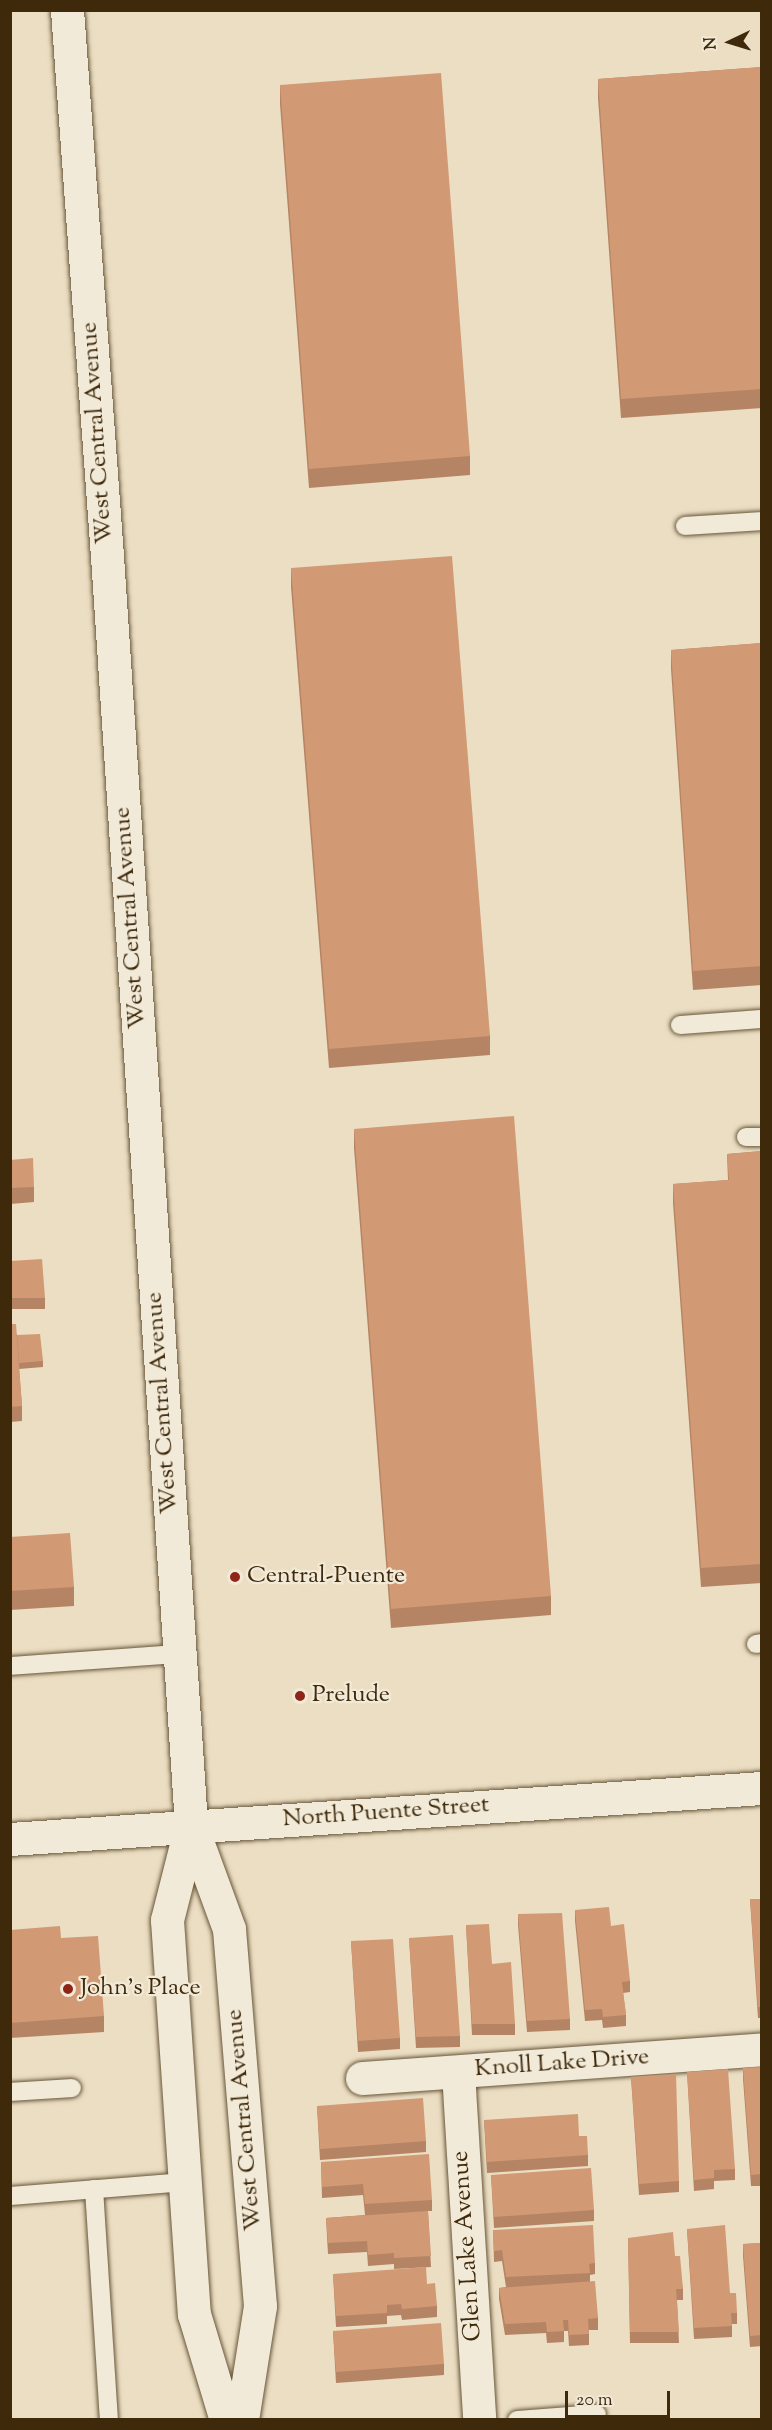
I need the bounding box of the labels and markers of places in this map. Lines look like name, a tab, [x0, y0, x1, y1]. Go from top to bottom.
place label: Central-Puente	[247, 1563, 405, 1591]
marker: Central-Puente	[228, 1570, 242, 1584]
place label: Prelude	[312, 1682, 390, 1710]
marker: Prelude	[293, 1689, 307, 1703]
place label: John's Place	[80, 1975, 201, 2003]
marker: John's Place	[61, 1982, 75, 1996]

